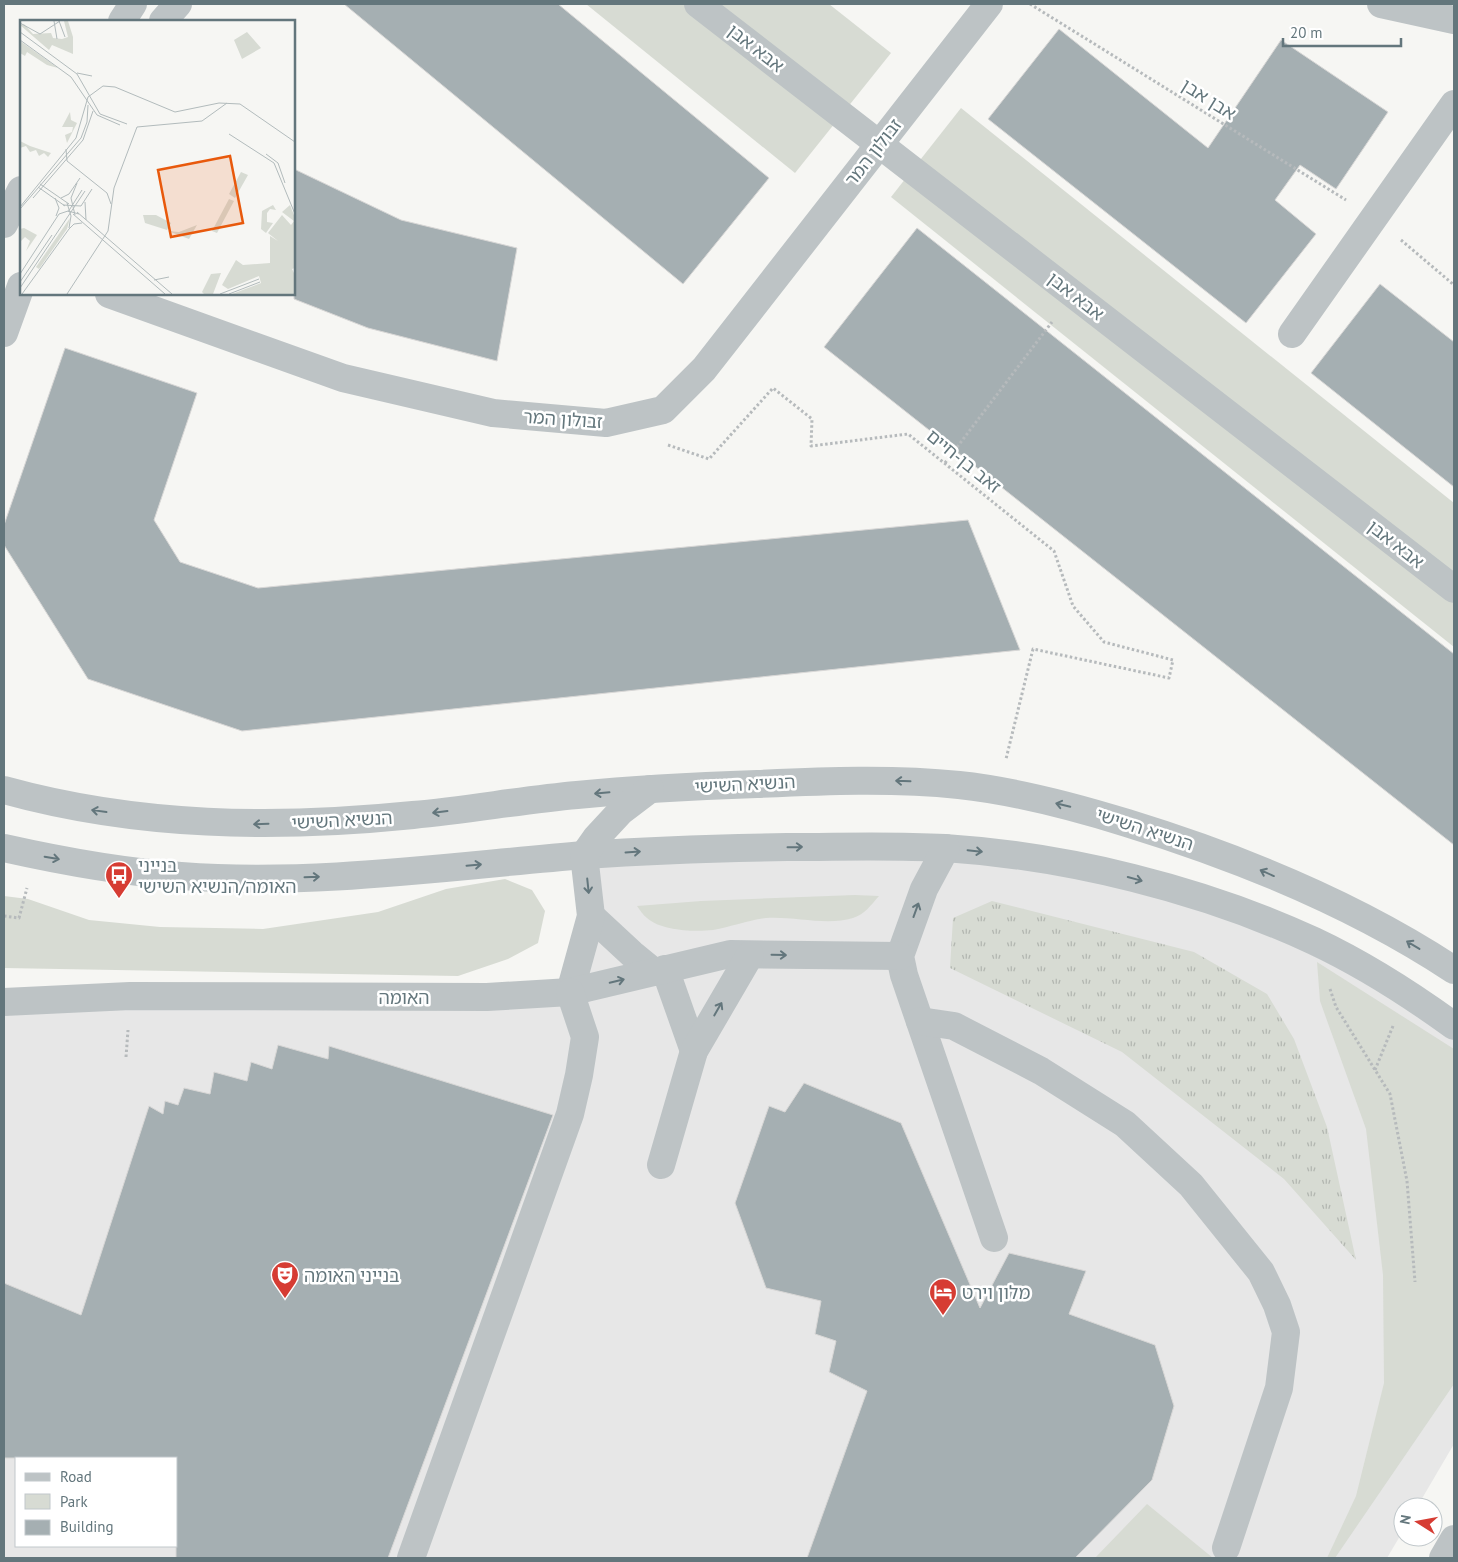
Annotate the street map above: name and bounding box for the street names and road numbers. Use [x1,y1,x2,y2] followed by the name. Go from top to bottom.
[723,19,789,77] street label: אבא אבן
[1177,73,1241,125] street label: אבן אבן
[839,114,907,190] street label: זבולון המר
[1043,267,1109,325] street label: אבא אבן
[523,405,603,433] street label: זבולון המר
[922,424,1006,498] street label: זאב בן-חיים
[1363,515,1429,573] street label: אבא אבן
[694,770,796,798] street label: הנשיא השישי
[1093,802,1197,856] street label: הנשיא השישי
[291,806,393,834] street label: הנשיא השישי
[378,986,430,1009] street label: האומה

